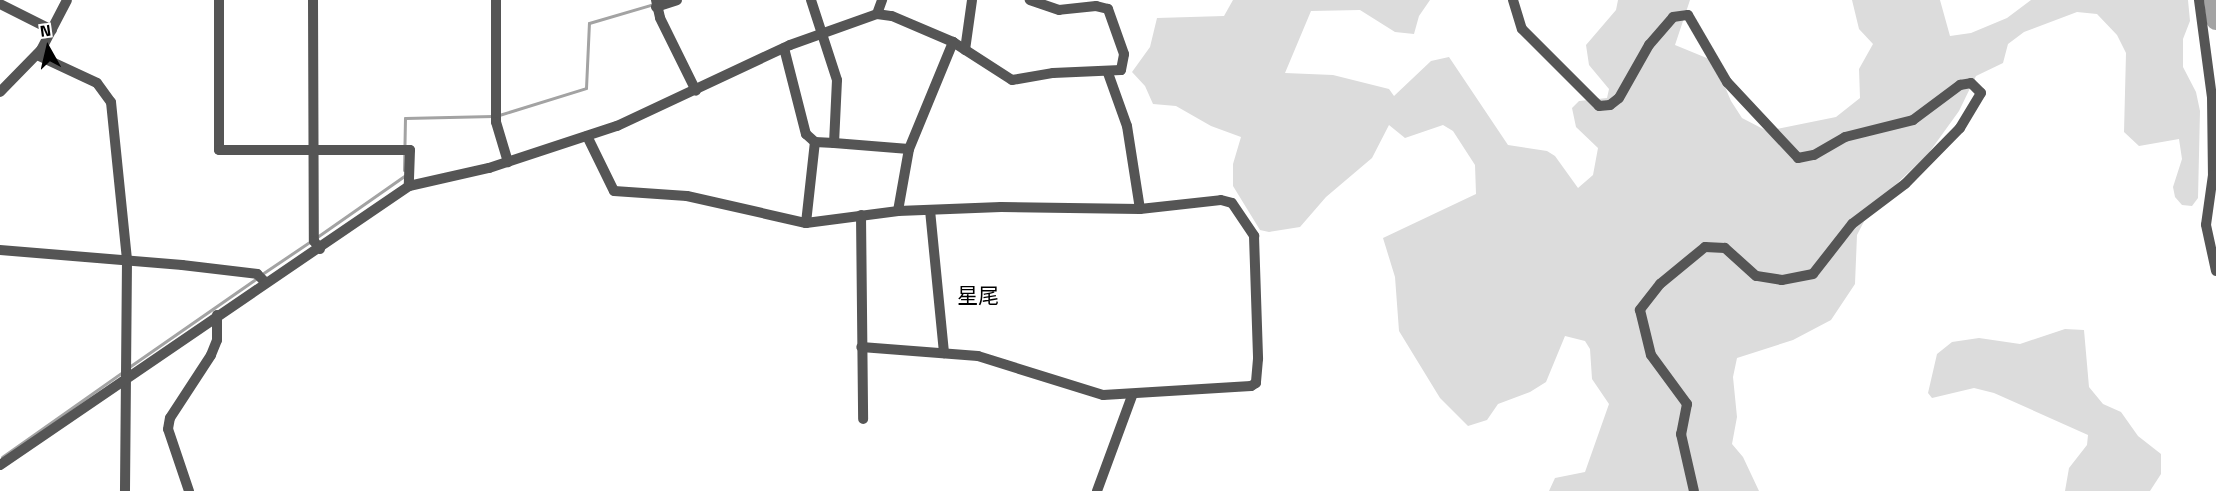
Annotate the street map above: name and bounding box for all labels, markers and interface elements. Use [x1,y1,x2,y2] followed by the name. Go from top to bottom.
[18,18,78,78] north arrow
[38,18,53,43] text: N
[957,282,999,308] district label: 星尾

